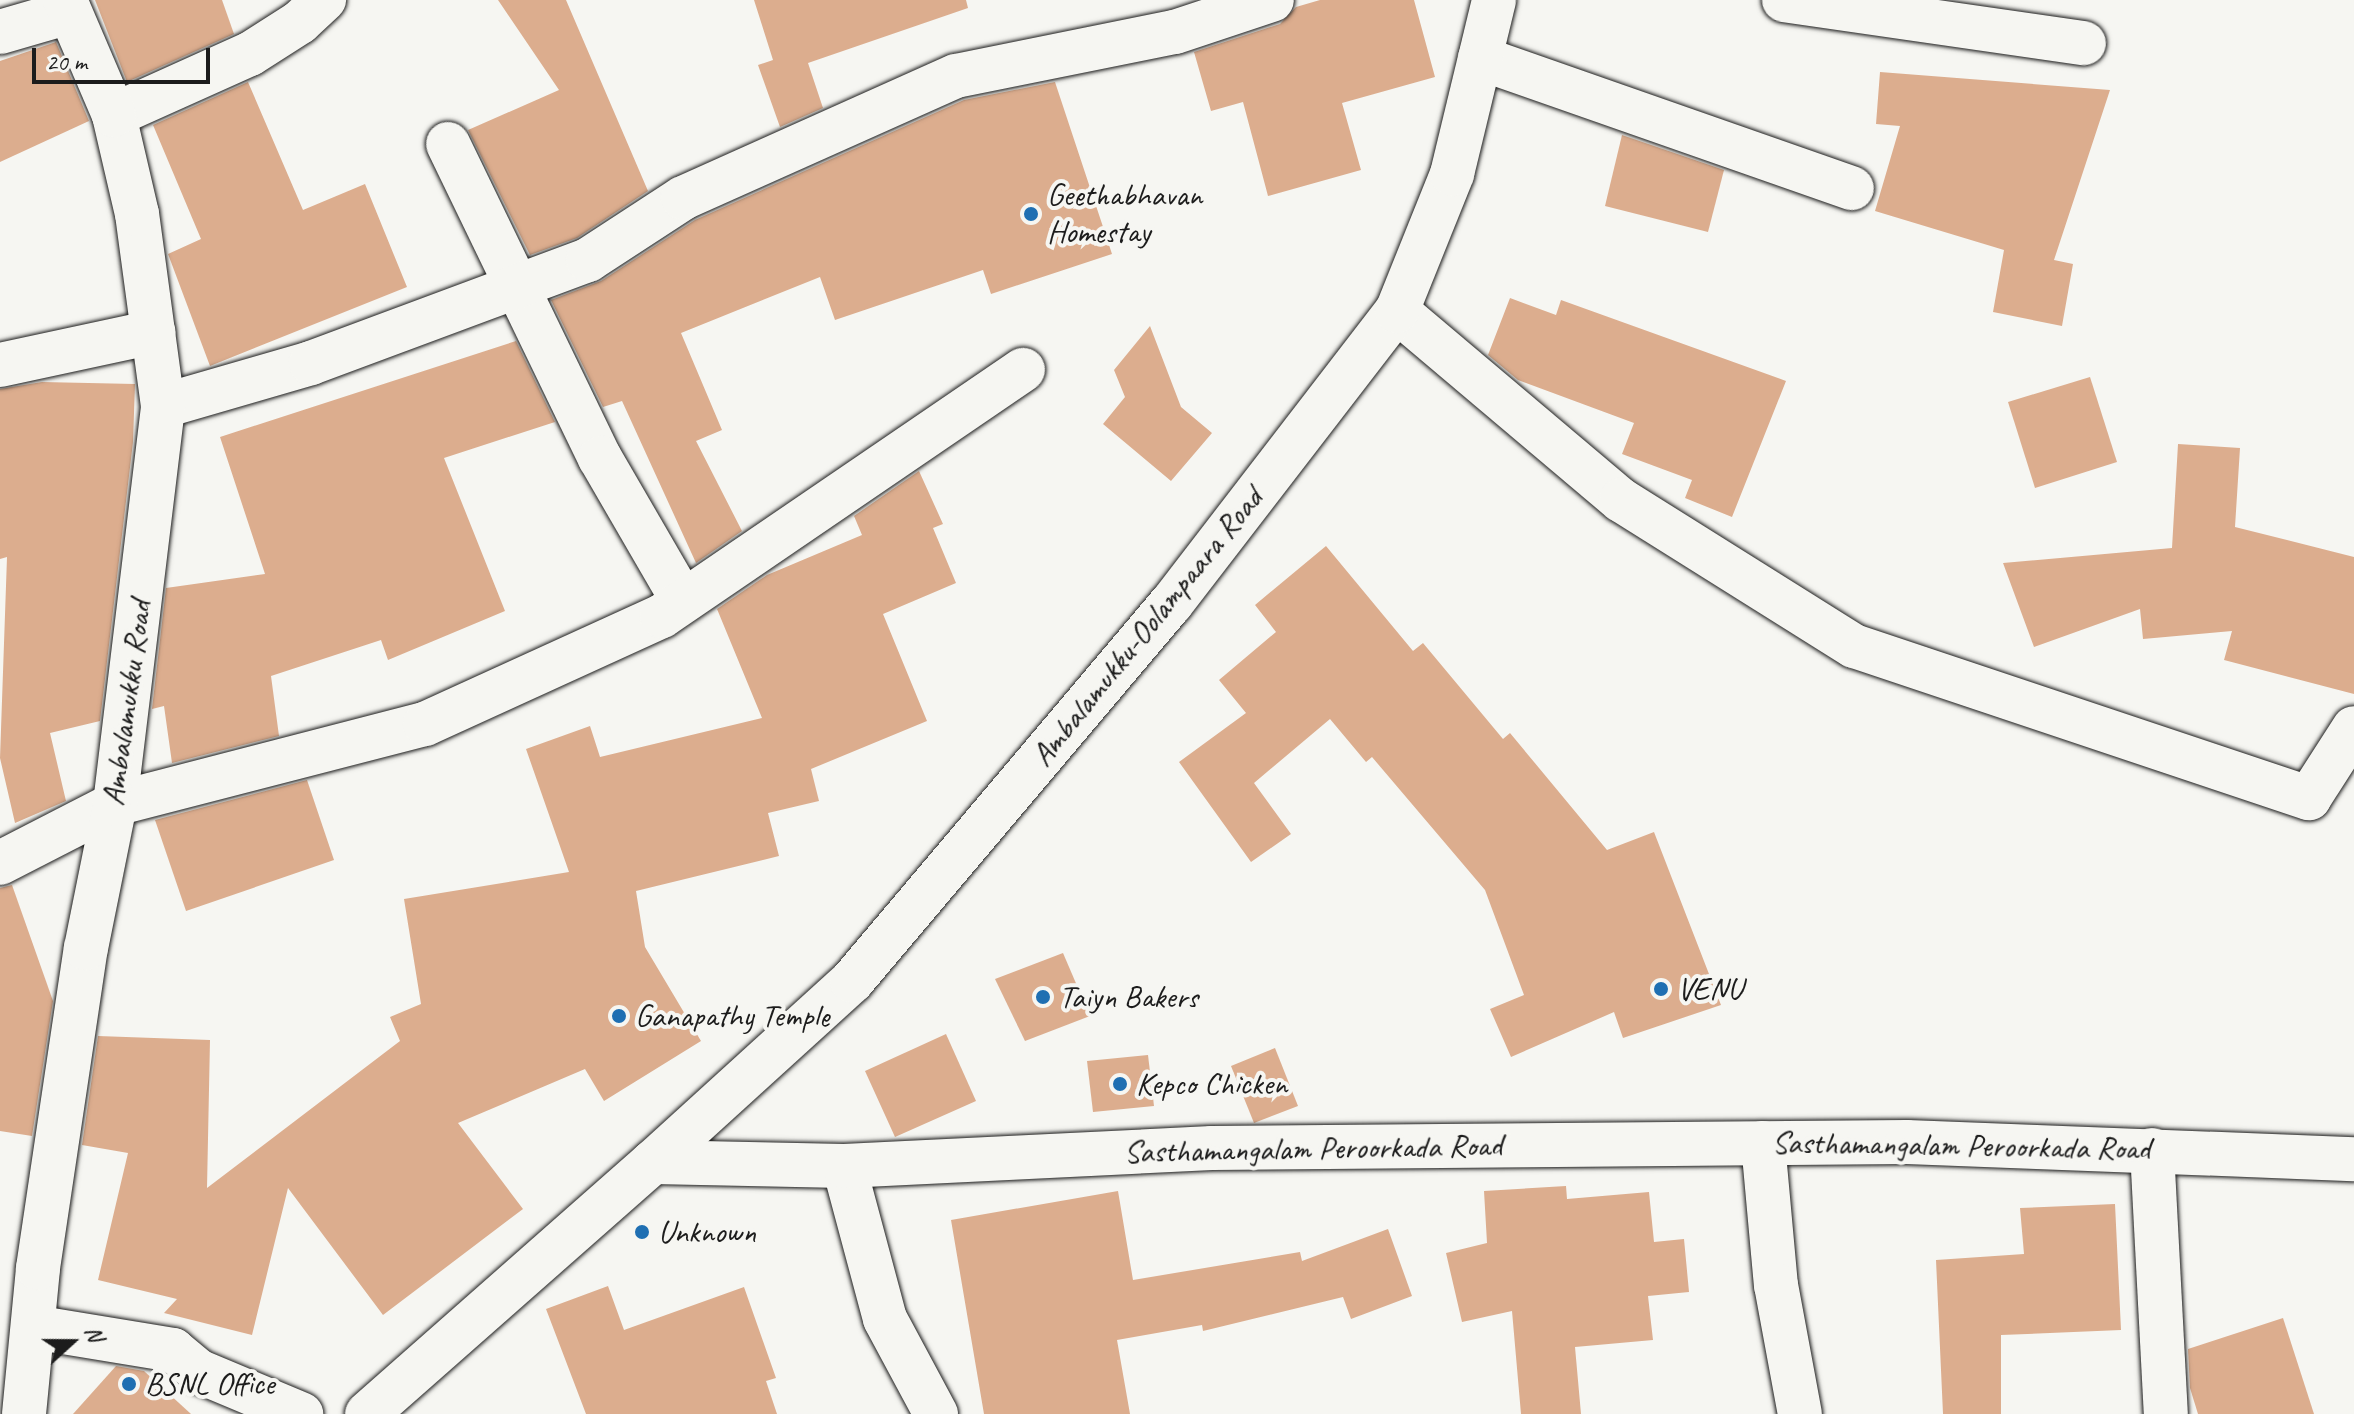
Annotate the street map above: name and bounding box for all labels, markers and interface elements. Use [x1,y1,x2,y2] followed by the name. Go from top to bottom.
[36,32,214,82] scale bar
[46,47,87,77] text: 20 m
[1047,177,1202,252] place label: Geethabhavan Homestay
[1022,205,1040,223] marker: Geethabhavan Homestay
[1023,481,1271,773] street label: Ambalamukku-Oolampaara Road
[94,598,160,808] street label: Ambalamukku Road
[1677,970,1743,1008] place label: VENU
[1059,978,1199,1016] place label: Taiyn Bakers
[1652,980,1670,998] marker: VENU
[1034,988,1052,1006] marker: Taiyn Bakers
[635,997,829,1035] place label: Ganapathy Temple
[610,1007,628,1025] marker: Ganapathy Temple
[1136,1065,1287,1103] place label: Kepco Chicken
[1111,1075,1129,1093] marker: Kepco Chicken
[1772,1124,2150,1168] street label: Sasthamangalam Peroorkada Road
[1124,1127,1502,1171] street label: Sasthamangalam Peroorkada Road
[658,1213,756,1251] place label: Unknown
[633,1223,651,1241] marker: Unknown
[32,1302,112,1382] north arrow
[79,1322,110,1345] text: N
[145,1365,274,1403] place label: BSNL Office
[120,1375,138,1393] marker: BSNL Office

